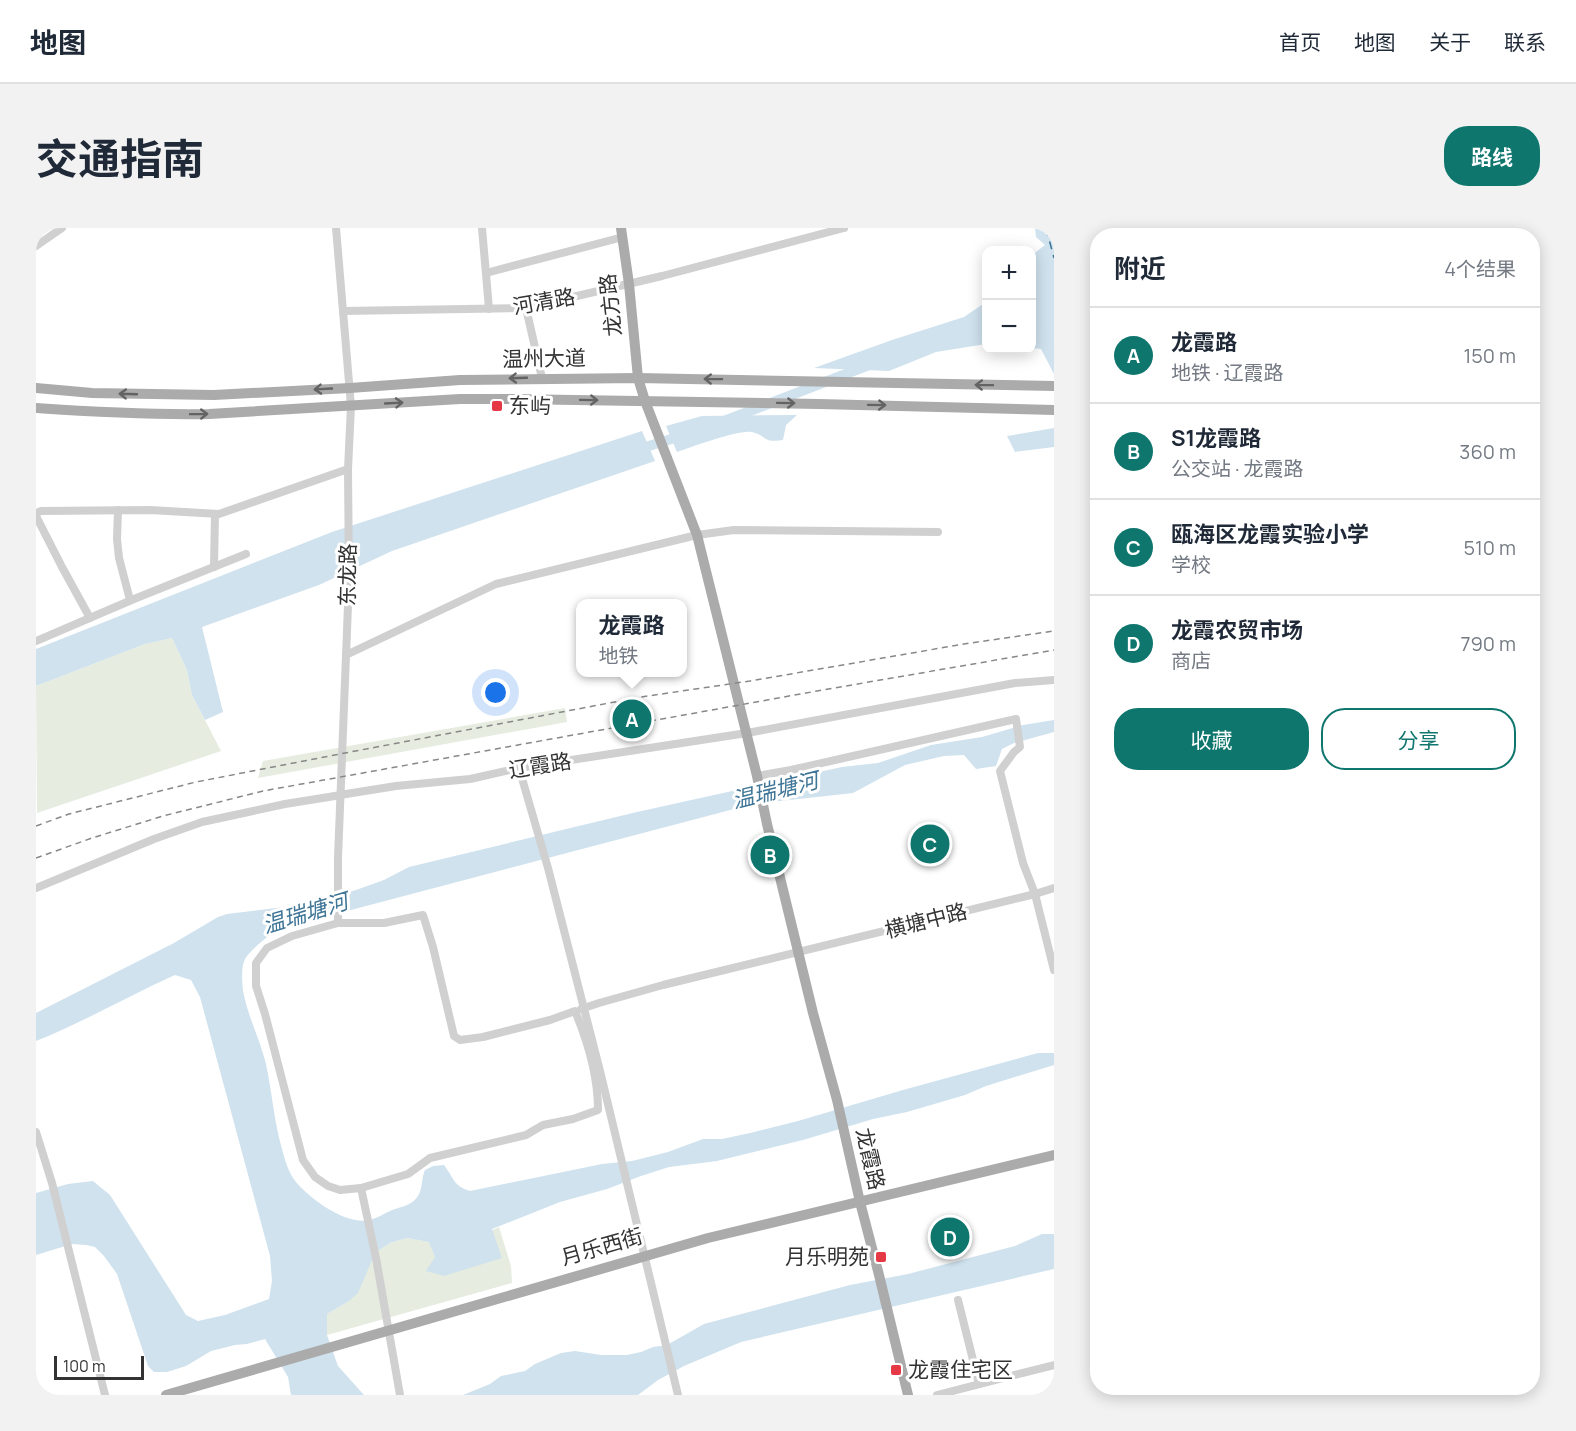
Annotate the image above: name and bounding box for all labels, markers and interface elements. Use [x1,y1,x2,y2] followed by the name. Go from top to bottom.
[30,23,86,61] text: 地图
[1279,28,1321,56] text: 首页
[1354,28,1396,56] text: 地图
[1429,28,1471,56] text: 关于
[1504,28,1546,56] text: 联系
[1444,126,1540,186] button: 路线
[36,129,204,187] text: 交通指南
[982,246,1036,354] map controls
[982,246,1036,300] button: +
[1114,250,1166,286] text: 附近
[1444,255,1516,282] text: 4个结果
[593,272,627,338] street label: 龙方路
[510,282,577,320] street label: 河清路
[982,300,1036,354] button: −
[1171,327,1237,357] text: 龙霞路
[1127,342,1140,369] text: A
[1463,342,1516,369] text: 150 m
[502,343,586,373] street label: 温州大道
[1171,359,1284,386] text: 地铁 · 辽霞路
[508,373,528,384] one-way arrow
[703,373,723,385] one-way arrow
[975,379,995,390] one-way arrow
[314,384,334,395] one-way arrow
[119,388,139,400] one-way arrow
[509,391,551,419] place label: 东屿
[578,394,598,406] one-way arrow
[384,397,403,408] one-way arrow
[776,397,796,409] one-way arrow
[490,399,504,413] marker: 东屿
[867,400,887,411] one-way arrow
[189,408,209,420] one-way arrow
[1171,423,1261,453] text: S1龙霞路
[1127,438,1140,465] text: B
[1459,438,1516,465] text: 360 m
[1171,455,1304,482] text: 公交站 · 龙霞路
[1171,519,1369,549] text: 瓯海区龙霞实验小学
[1126,534,1141,561] text: C
[1463,534,1516,561] text: 510 m
[332,543,362,607] street label: 东龙路
[1171,551,1211,578] text: 学校
[576,599,687,677] popup
[598,610,665,640] text: 龙霞路
[1171,615,1303,645] text: 龙霞农贸市场
[1126,630,1141,657] text: D
[1460,630,1516,657] text: 790 m
[598,642,638,669] text: 地铁
[1171,647,1211,674] text: 商店
[481,678,510,707] your location
[612,696,652,742] pin: A
[1114,708,1309,770] button: 收藏
[1321,708,1516,770] button: 分享
[507,746,573,784] street label: 辽霞路
[729,764,825,815] water label: 温瑞塘河
[910,822,950,866] pin: C
[750,832,790,878] pin: B
[259,885,355,940] water label: 温瑞塘河
[882,896,970,944] street label: 横塘中路
[850,1125,892,1193] street label: 龙霞路
[930,1214,970,1260] pin: D
[557,1221,646,1271] street label: 月乐西街
[785,1242,869,1270] place label: 月乐明苑
[874,1250,888,1264] marker: 月乐明苑
[54,1353,144,1380] scale bar
[63,1355,106,1377] text: 100 m
[908,1355,1013,1383] place label: 龙霞住宅区
[889,1363,903,1377] marker: 龙霞住宅区

